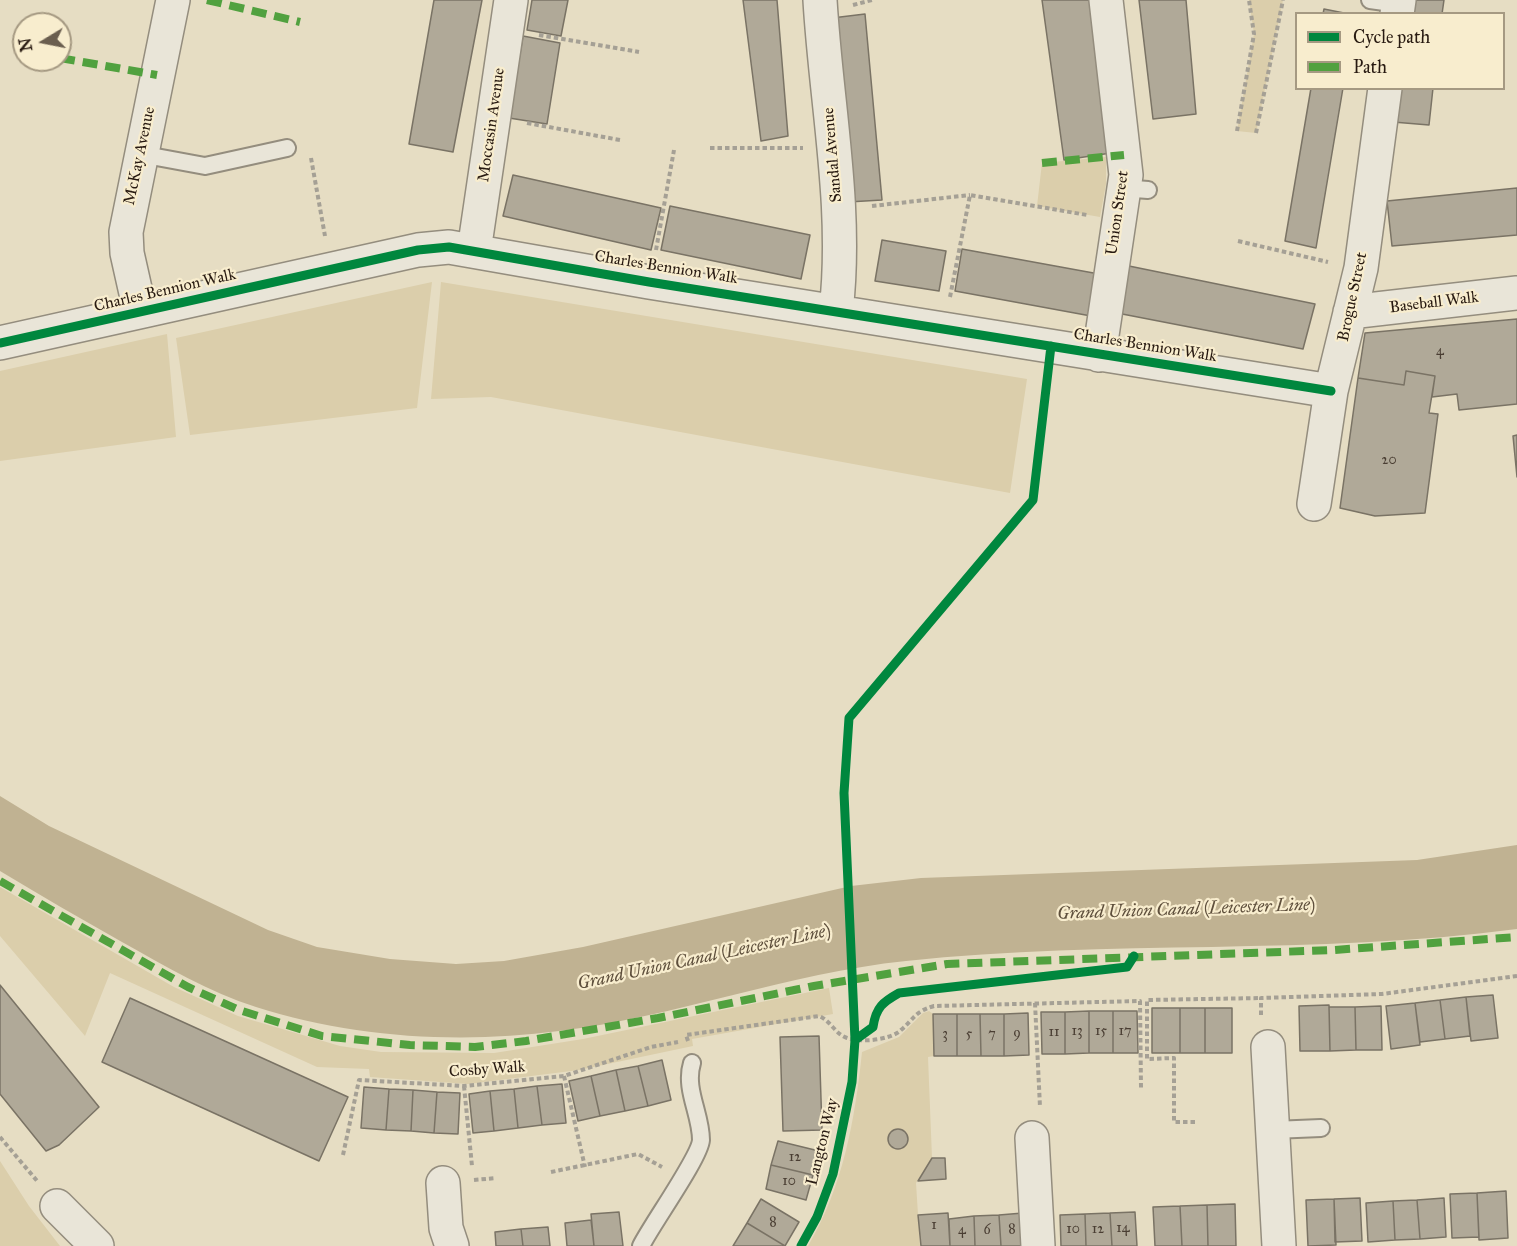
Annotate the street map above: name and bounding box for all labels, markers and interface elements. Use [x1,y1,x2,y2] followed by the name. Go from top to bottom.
[12,12,72,72] north arrow
[1295,12,1505,90] legend
[1353,26,1430,48] text: Cycle path
[15,37,36,53] text: N
[1353,56,1387,78] text: Path
[474,67,510,183] street label: Moccasin Avenue
[120,105,160,207] street label: McKay Avenue
[819,107,847,203] street label: Sandal Avenue
[1103,169,1133,257] street label: Union Street
[593,247,739,289] street label: Charles Bennion Walk
[1334,251,1372,343] street label: Brogue Street
[92,265,238,317] street label: Charles Bennion Walk
[1388,288,1480,318] street label: Baseball Walk
[1072,325,1218,367] street label: Charles Bennion Walk
[1436,344,1444,360] house number: 4
[1381,453,1397,469] house number: 20
[1057,895,1315,925] water label: Grand Union Canal (Leicester Line)
[576,921,832,995] water label: Grand Union Canal (Leicester Line)
[1071,1024,1083,1040] house number: 13
[1095,1024,1107,1040] house number: 15
[1118,1024,1132,1040] house number: 17
[1048,1025,1060,1041] house number: 11
[1013,1026,1021,1042] house number: 9
[942,1027,948,1043] house number: 3
[966,1027,972,1043] house number: 5
[988,1027,996,1043] house number: 7
[448,1058,526,1082] street label: Cosby Walk
[803,1096,843,1188] street label: Langton Way
[789,1150,801,1166] house number: 12
[782,1174,796,1190] house number: 10
[769,1215,777,1231] house number: 8
[931,1218,937,1234] house number: 1
[1116,1221,1130,1237] house number: 14
[1008,1222,1016,1238] house number: 8
[1066,1222,1080,1238] house number: 10
[1092,1222,1104,1238] house number: 12
[958,1223,966,1239] house number: 4
[983,1223,991,1239] house number: 6

